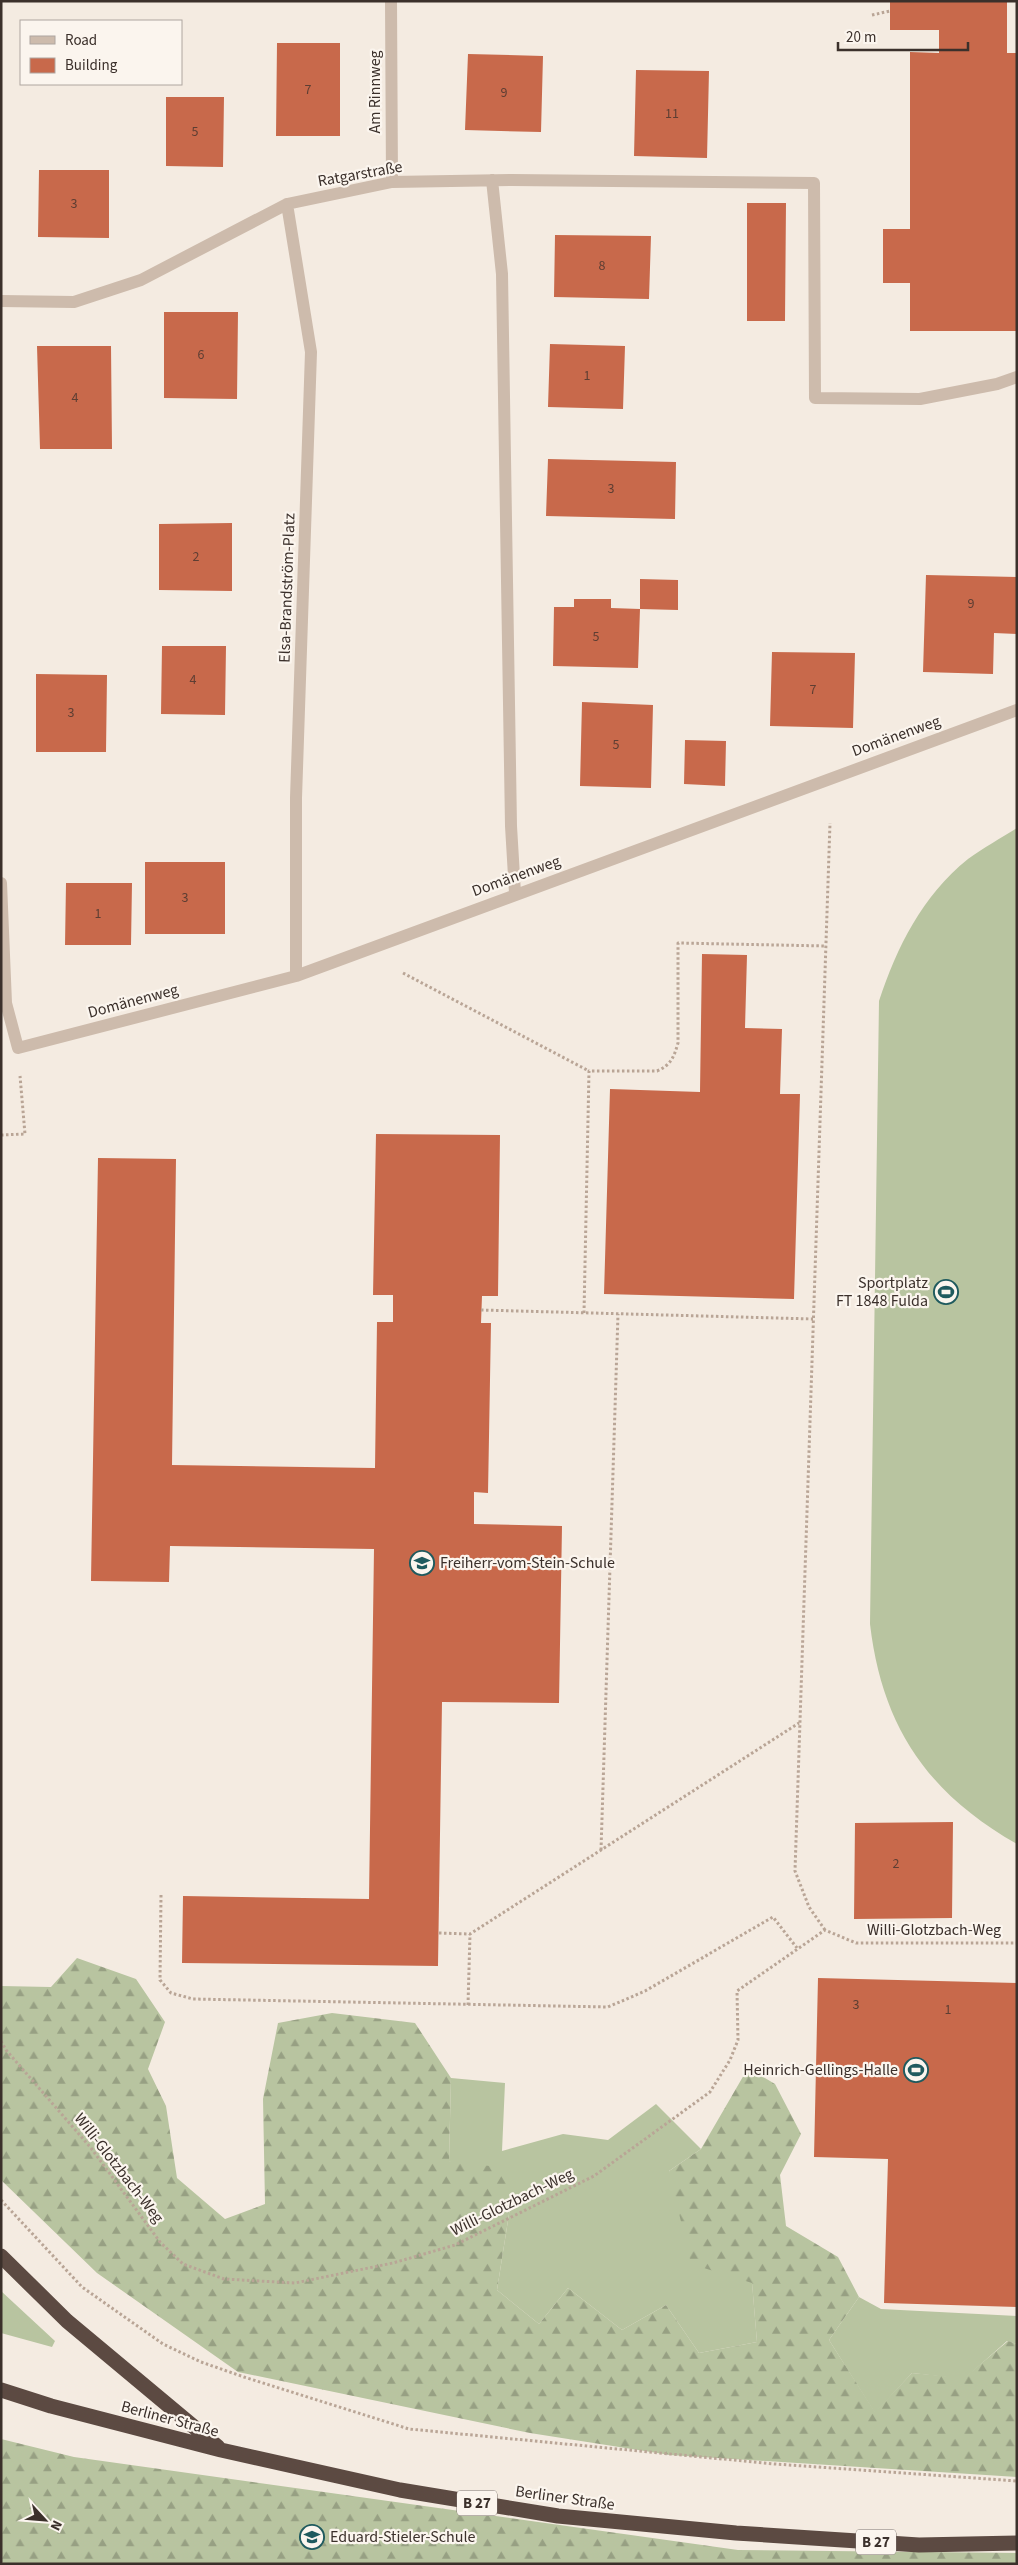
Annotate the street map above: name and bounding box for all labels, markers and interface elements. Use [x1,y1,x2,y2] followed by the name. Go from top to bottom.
[20,20,182,85] legend
[838,20,968,52] scale bar
[846,27,876,48] text: 20 m
[65,30,97,51] text: Road
[364,51,386,133] street label: Am Rinnweg
[65,55,118,76] text: Building
[305,80,312,100] house number: 7
[501,83,508,103] house number: 9
[665,104,679,124] house number: 11
[192,122,199,142] house number: 5
[316,156,404,192] street label: Ratgarstraße
[71,194,78,214] house number: 3
[599,256,606,276] house number: 8
[198,345,205,365] house number: 6
[584,366,591,386] house number: 1
[72,388,79,408] house number: 4
[608,479,615,499] house number: 3
[273,513,301,663] street label: Elsa-Brandström-Platz
[193,547,200,567] house number: 2
[968,594,975,614] house number: 9
[593,627,600,647] house number: 5
[190,670,197,690] house number: 4
[810,680,817,700] house number: 7
[68,703,75,723] house number: 3
[849,710,943,762] street label: Domänenweg
[613,735,620,755] house number: 5
[469,850,563,902] street label: Domänenweg
[182,888,189,908] house number: 3
[95,904,102,924] house number: 1
[85,978,181,1024] street label: Domänenweg
[836,1272,928,1312] place label: Sportplatz FT 1848 Fulda
[933,1279,959,1305] sports icon: Sportplatz FT 1848 Fulda
[409,1550,435,1576] school or university icon: Freiherr-vom-Stein-Schule
[440,1552,615,1574] place label: Freiherr-vom-Stein-Schule
[893,1854,900,1874] house number: 2
[867,1919,1001,1941] street label: Willi-Glotzbach-Weg
[853,1995,860,2015] house number: 3
[945,2000,952,2020] house number: 1
[903,2057,929,2083] sports icon: Heinrich-Gellings-Halle
[743,2059,898,2081] place label: Heinrich-Gellings-Halle
[69,2108,169,2228] street label: Willi-Glotzbach-Weg
[447,2163,577,2241] street label: Willi-Glotzbach-Weg
[119,2395,221,2443] street label: Berliner Straße
[514,2480,616,2516] street label: Berliner Straße
[457,2490,497,2516] road number: B 27
[20,2495,70,2545] north arrow
[45,2517,67,2534] text: N
[299,2524,325,2550] school or university icon: Eduard-Stieler-Schule
[330,2526,476,2548] place label: Eduard-Stieler-Schule
[856,2530,896,2554] road number: B 27

